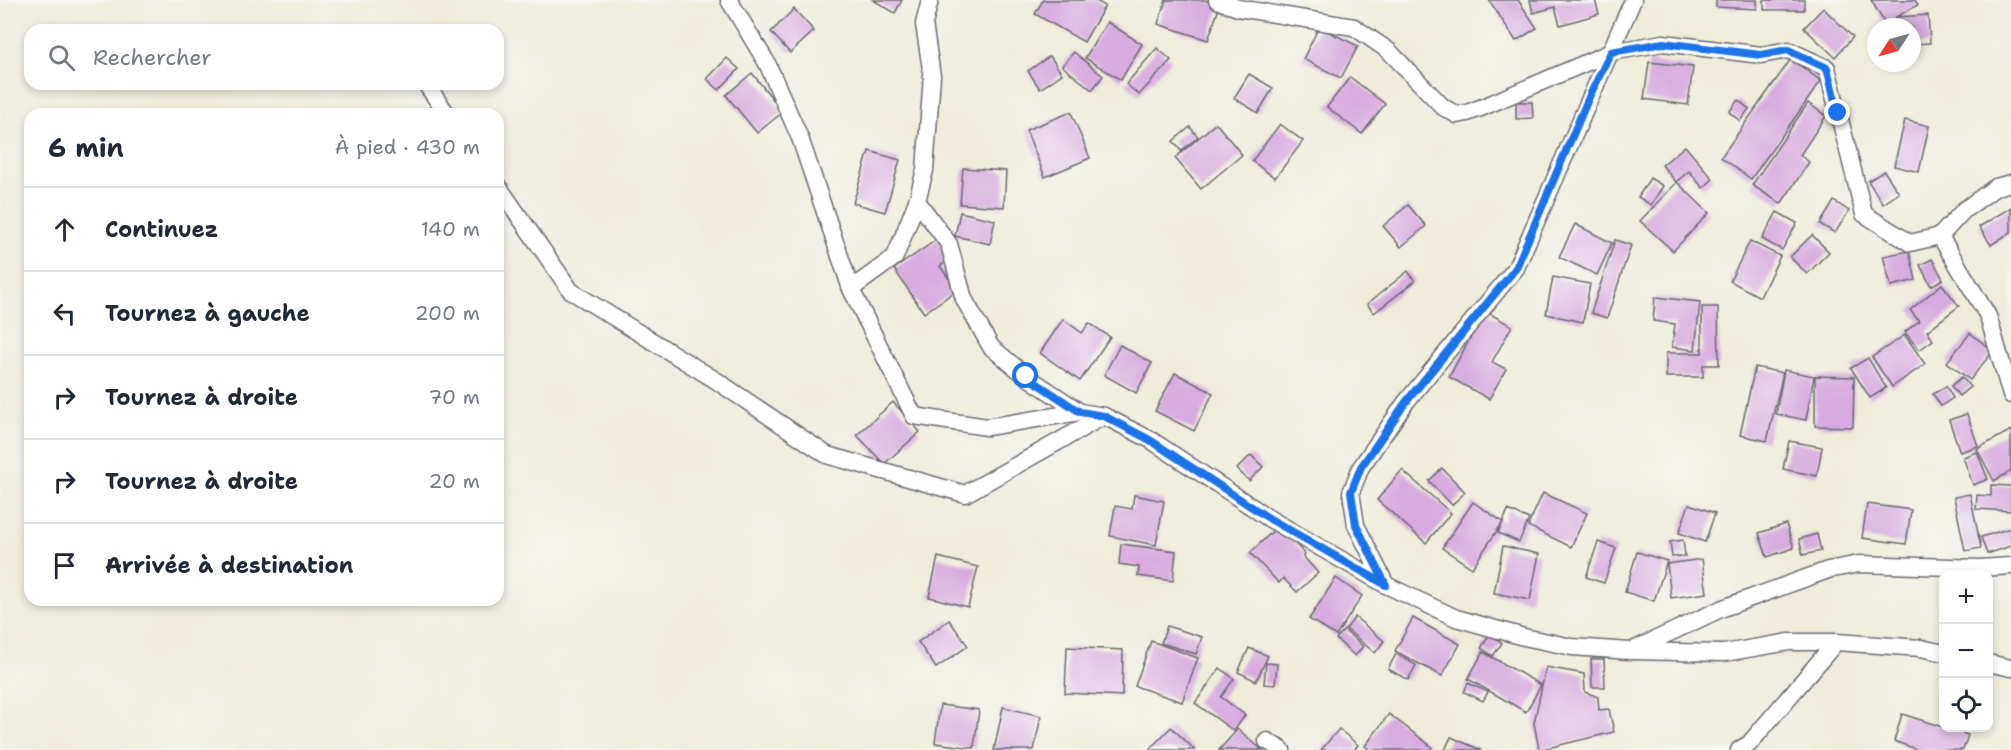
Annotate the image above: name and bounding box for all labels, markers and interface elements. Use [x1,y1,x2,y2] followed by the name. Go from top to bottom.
[1867,18,1921,72] north arrow
[24,24,504,90] search box
[45,41,78,74] icon: search
[93,43,212,72] text: Rechercher
[1824,99,1850,125] route end
[48,130,124,165] text: 6 min
[335,134,480,160] text: À pied · 430 m
[48,213,81,246] icon: ahead
[105,215,218,244] text: Continuez
[421,216,480,242] text: 140 m
[48,297,81,330] icon: left
[105,299,310,328] text: Tournez à gauche
[415,300,480,326] text: 200 m
[1012,362,1038,388] route start
[48,381,81,414] icon: right
[105,383,298,412] text: Tournez à droite
[428,384,480,410] text: 70 m
[48,465,81,498] icon: right
[105,467,298,496] text: Tournez à droite
[429,468,480,494] text: 20 m
[48,549,81,582] icon: arrive
[105,551,353,580] text: Arrivée à destination
[1939,570,1993,732] map controls
[1939,570,1993,624] button: +
[1939,624,1993,678] button: −
[1939,678,1993,732] button: locate

